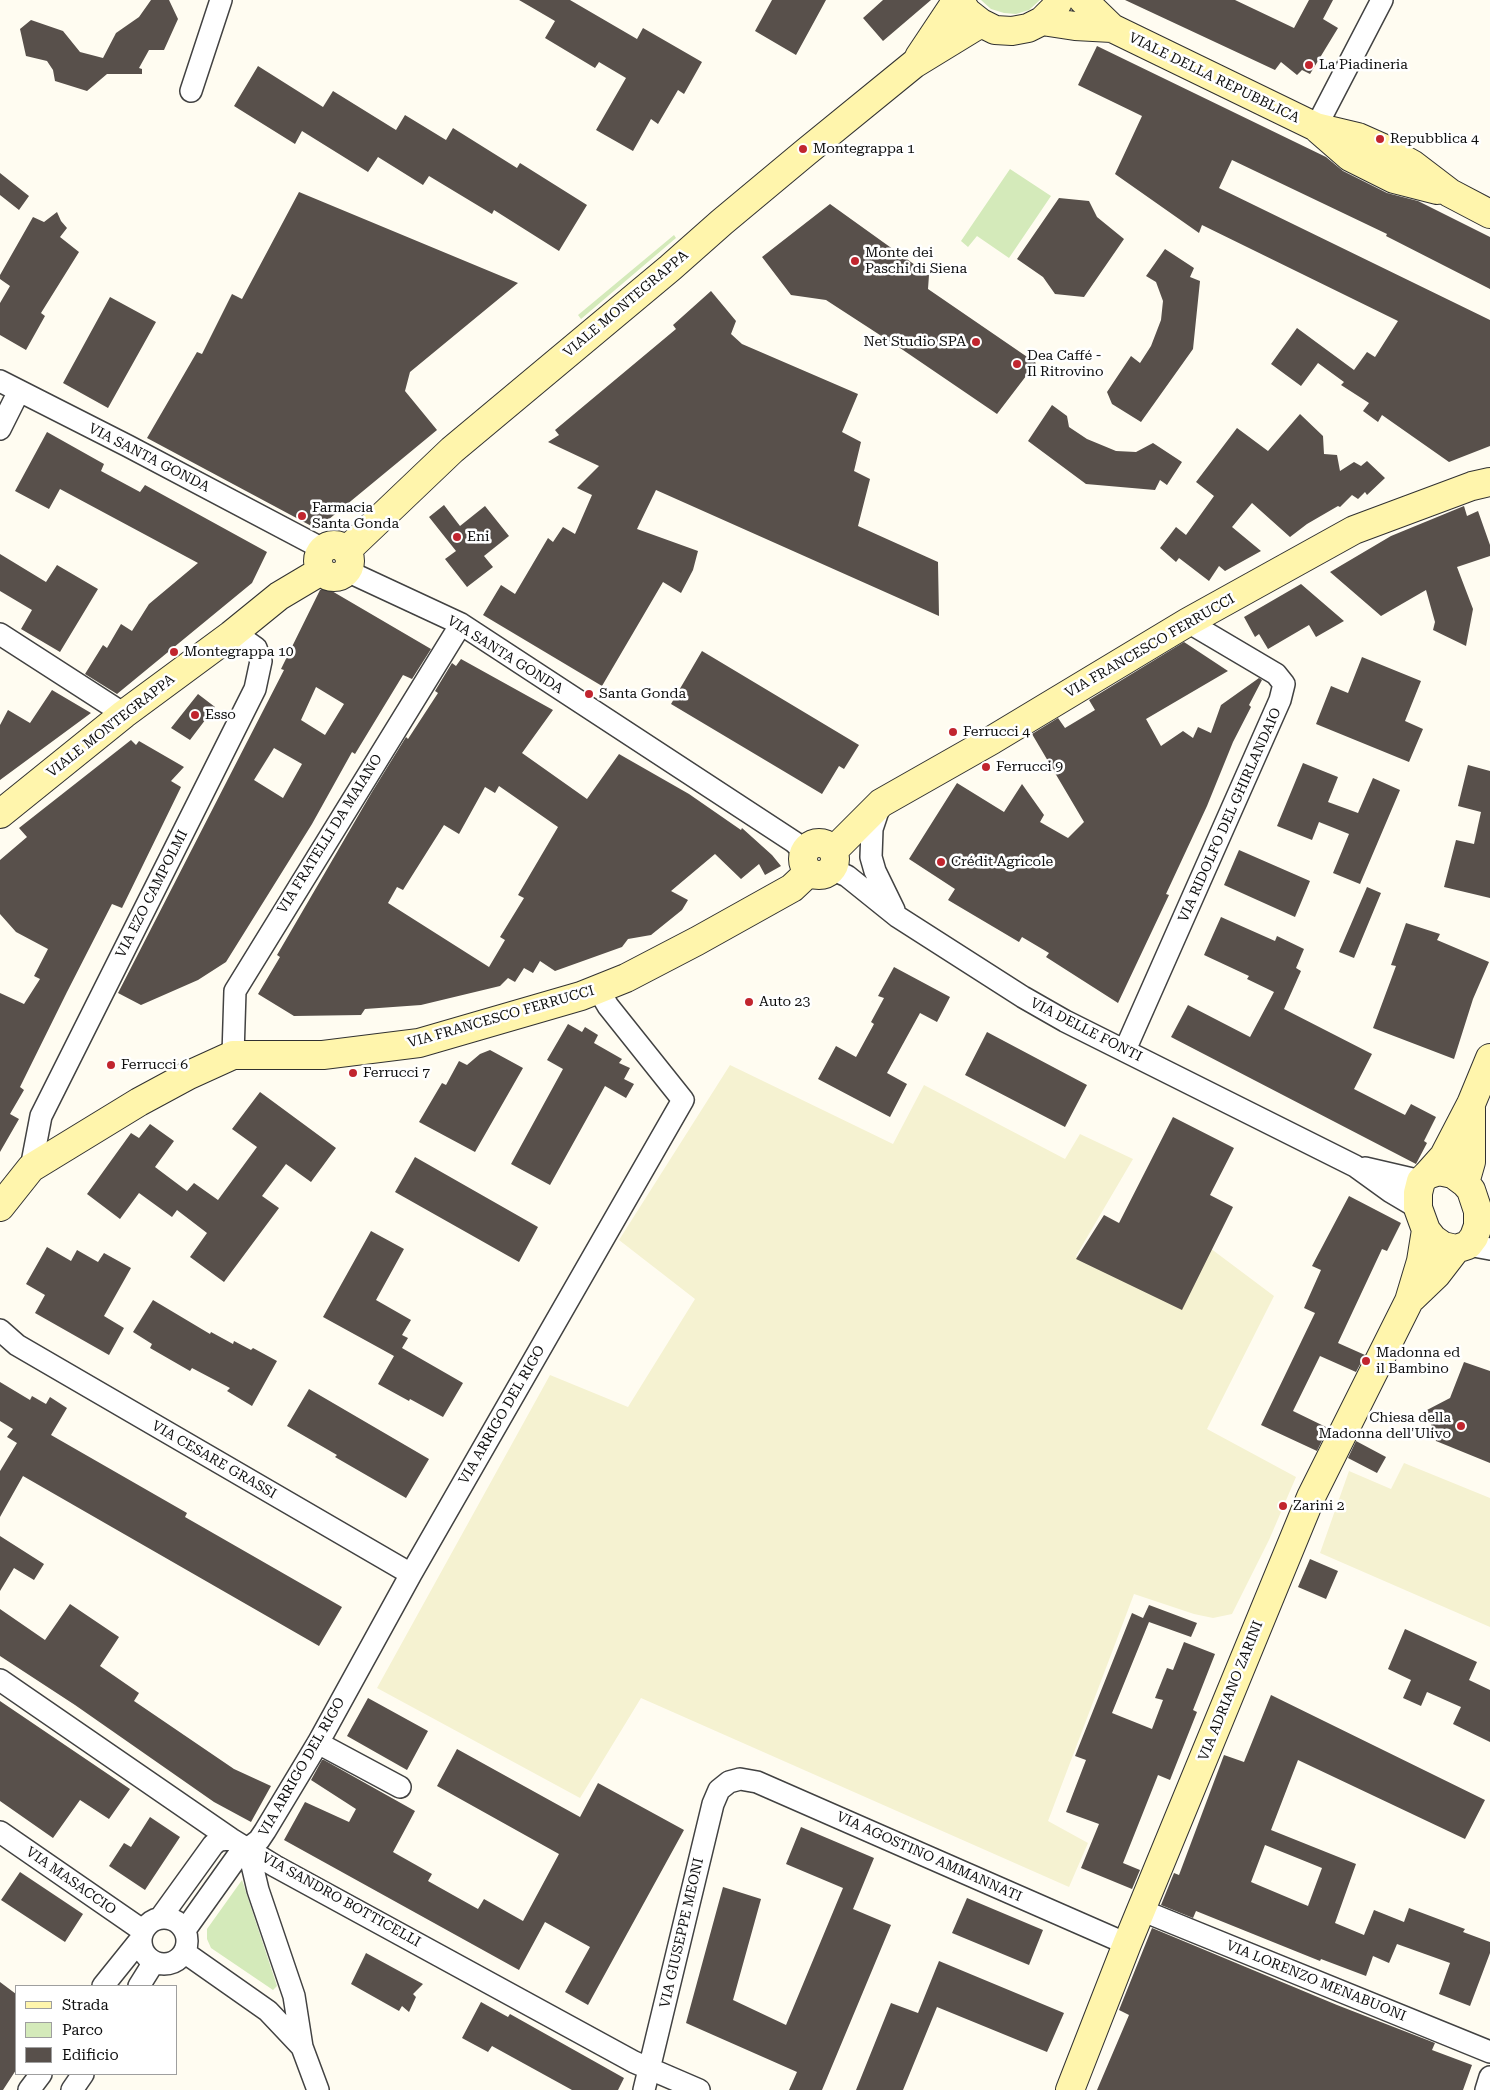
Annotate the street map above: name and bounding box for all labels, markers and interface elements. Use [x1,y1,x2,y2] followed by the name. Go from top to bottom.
[1126,29,1302,127] street label: VIALE DELLA REPUBBLICA
[1319,57,1408,73] place label: La Piadineria
[1303,59,1315,71] marker: La Piadineria
[1390,131,1479,147] place label: Repubblica 4
[1374,133,1386,145] marker: Repubblica 4
[813,141,915,157] place label: Montegrappa 1
[797,143,809,155] marker: Montegrappa 1
[865,245,967,278] place label: Monte dei Paschi di Siena
[560,247,692,361] street label: VIALE MONTEGRAPPA
[849,255,861,267] marker: Monte dei Paschi di Siena
[863,334,966,350] place label: Net Studio SPA
[970,336,982,348] marker: Net Studio SPA
[1027,348,1104,381] place label: Dea Caffé - Il Ritrovino
[1011,358,1023,370] marker: Dea Caffé - Il Ritrovino
[86,420,212,496] street label: VIA SANTA GONDA
[312,500,399,532] place label: Farmacia Santa Gonda
[296,510,308,522] marker: Farmacia Santa Gonda
[467,529,489,545] place label: Eni
[451,531,463,543] marker: Eni
[1062,590,1238,702] street label: VIA FRANCESCO FERRUCCI
[444,612,566,698] street label: VIA SANTA GONDA
[184,644,294,660] place label: Montegrappa 10
[168,646,180,658] marker: Montegrappa 10
[44,671,178,781] street label: VIALE MONTEGRAPPA
[599,686,686,702] place label: Santa Gonda
[583,688,595,700] marker: Santa Gonda
[1175,705,1285,925] street label: VIA RIDOLFO DEL GHIRLANDAIO
[205,707,236,723] place label: Esso
[189,709,201,721] marker: Esso
[963,724,1030,740] place label: Ferrucci 4
[947,726,959,738] marker: Ferrucci 4
[274,751,386,917] street label: VIA FRATELLI DA MAIANO
[996,759,1063,775] place label: Ferrucci 9
[980,761,992,773] marker: Ferrucci 9
[112,827,192,961] street label: VIA EZO CAMPOLMI
[951,854,1053,870] place label: Crédit Agricole
[935,856,947,868] marker: Crédit Agricole
[406,982,596,1052] street label: VIA FRANCESCO FERRUCCI
[759,994,810,1010] place label: Auto 23
[1027,995,1145,1065] street label: VIA DELLE FONTI
[743,996,755,1008] marker: Auto 23
[121,1057,188,1073] place label: Ferrucci 6
[105,1059,117,1071] marker: Ferrucci 6
[363,1065,430,1081] place label: Ferrucci 7
[347,1067,359,1079] marker: Ferrucci 7
[455,1343,549,1487] street label: VIA ARRIGO DEL RIGO
[1376,1345,1460,1378] place label: Madonna ed il Bambino
[1360,1355,1372,1367] marker: Madonna ed il Bambino
[1319,1410,1451,1442] place label: Chiesa della Madonna dell'Ulivo
[149,1417,279,1503] street label: VIA CESARE GRASSI
[1455,1420,1467,1432] marker: Chiesa della Madonna dell'Ulivo
[1293,1498,1345,1514] place label: Zarini 2
[1277,1500,1289,1512] marker: Zarini 2
[1195,1619,1267,1763] street label: VIA ADRIANO ZARINI
[255,1695,349,1839] street label: VIA ARRIGO DEL RIGO
[834,1808,1024,1906] street label: VIA AGOSTINO AMMANNATI
[23,1844,119,1918] street label: VIA MASACCIO
[259,1849,423,1951] street label: VIA SANDRO BOTTICELLI
[657,1856,707,2010] street label: VIA GIUSEPPE MEONI
[1224,1937,1408,2025] street label: VIA LORENZO MENABUONI
[15,1985,178,2075] legend
[62,1996,109,2014] text: Strada
[62,2021,103,2039] text: Parco
[62,2046,119,2064] text: Edificio

